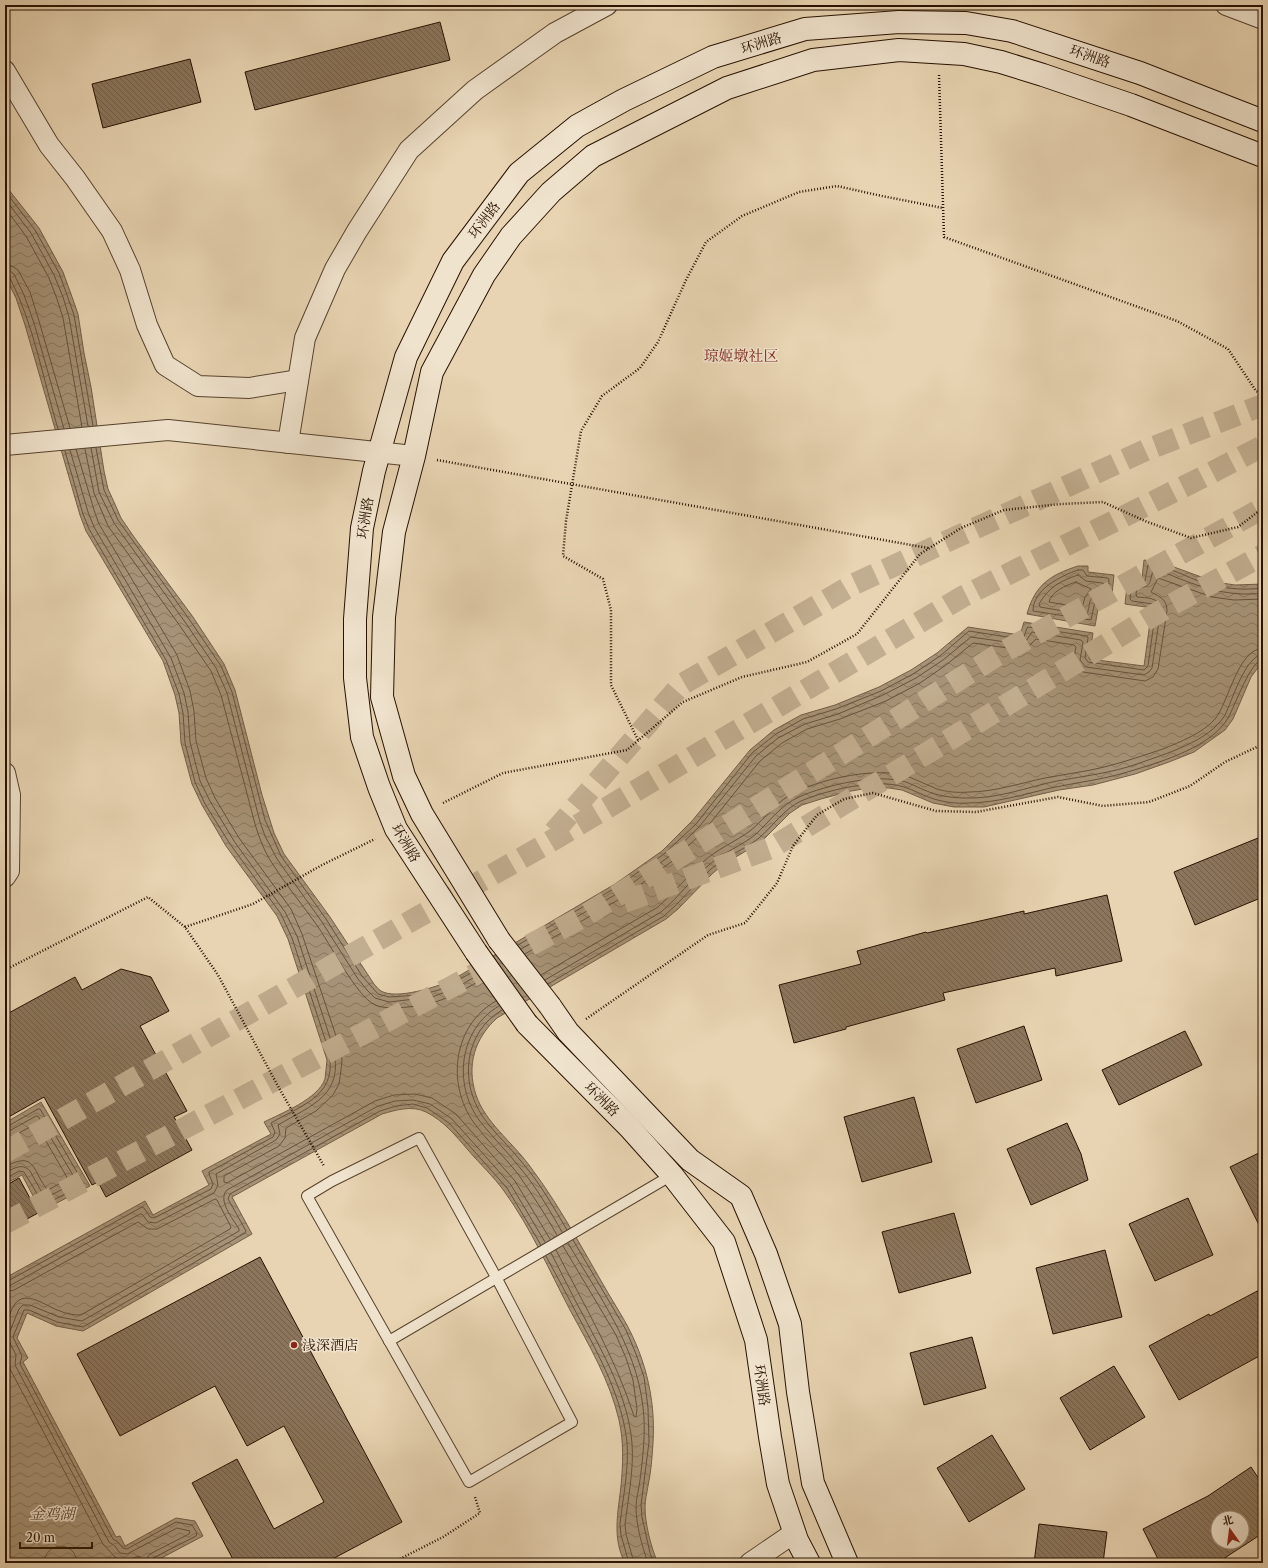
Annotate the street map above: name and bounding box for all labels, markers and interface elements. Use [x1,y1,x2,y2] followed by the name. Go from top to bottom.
[738,28,784,58] street label: 环洲路
[1067,41,1113,71] street label: 环洲路
[464,198,504,242] street label: 环洲路
[703,346,779,365] district label: 琼姬墩社区
[353,496,377,540] street label: 环洲路
[387,820,425,866] street label: 环洲路
[581,1078,623,1120] street label: 环洲路
[302,1336,358,1354] place label: 浅深酒店
[289,1340,299,1350] marker: 浅深酒店
[750,1363,774,1407] street label: 环洲路
[29,1504,77,1523] water label: 金鸡湖
[1210,1510,1250,1550] north arrow
[1221,1512,1235,1528] text: 北
[20,1524,92,1550] scale bar
[26,1530,55,1545] text: 20 m

